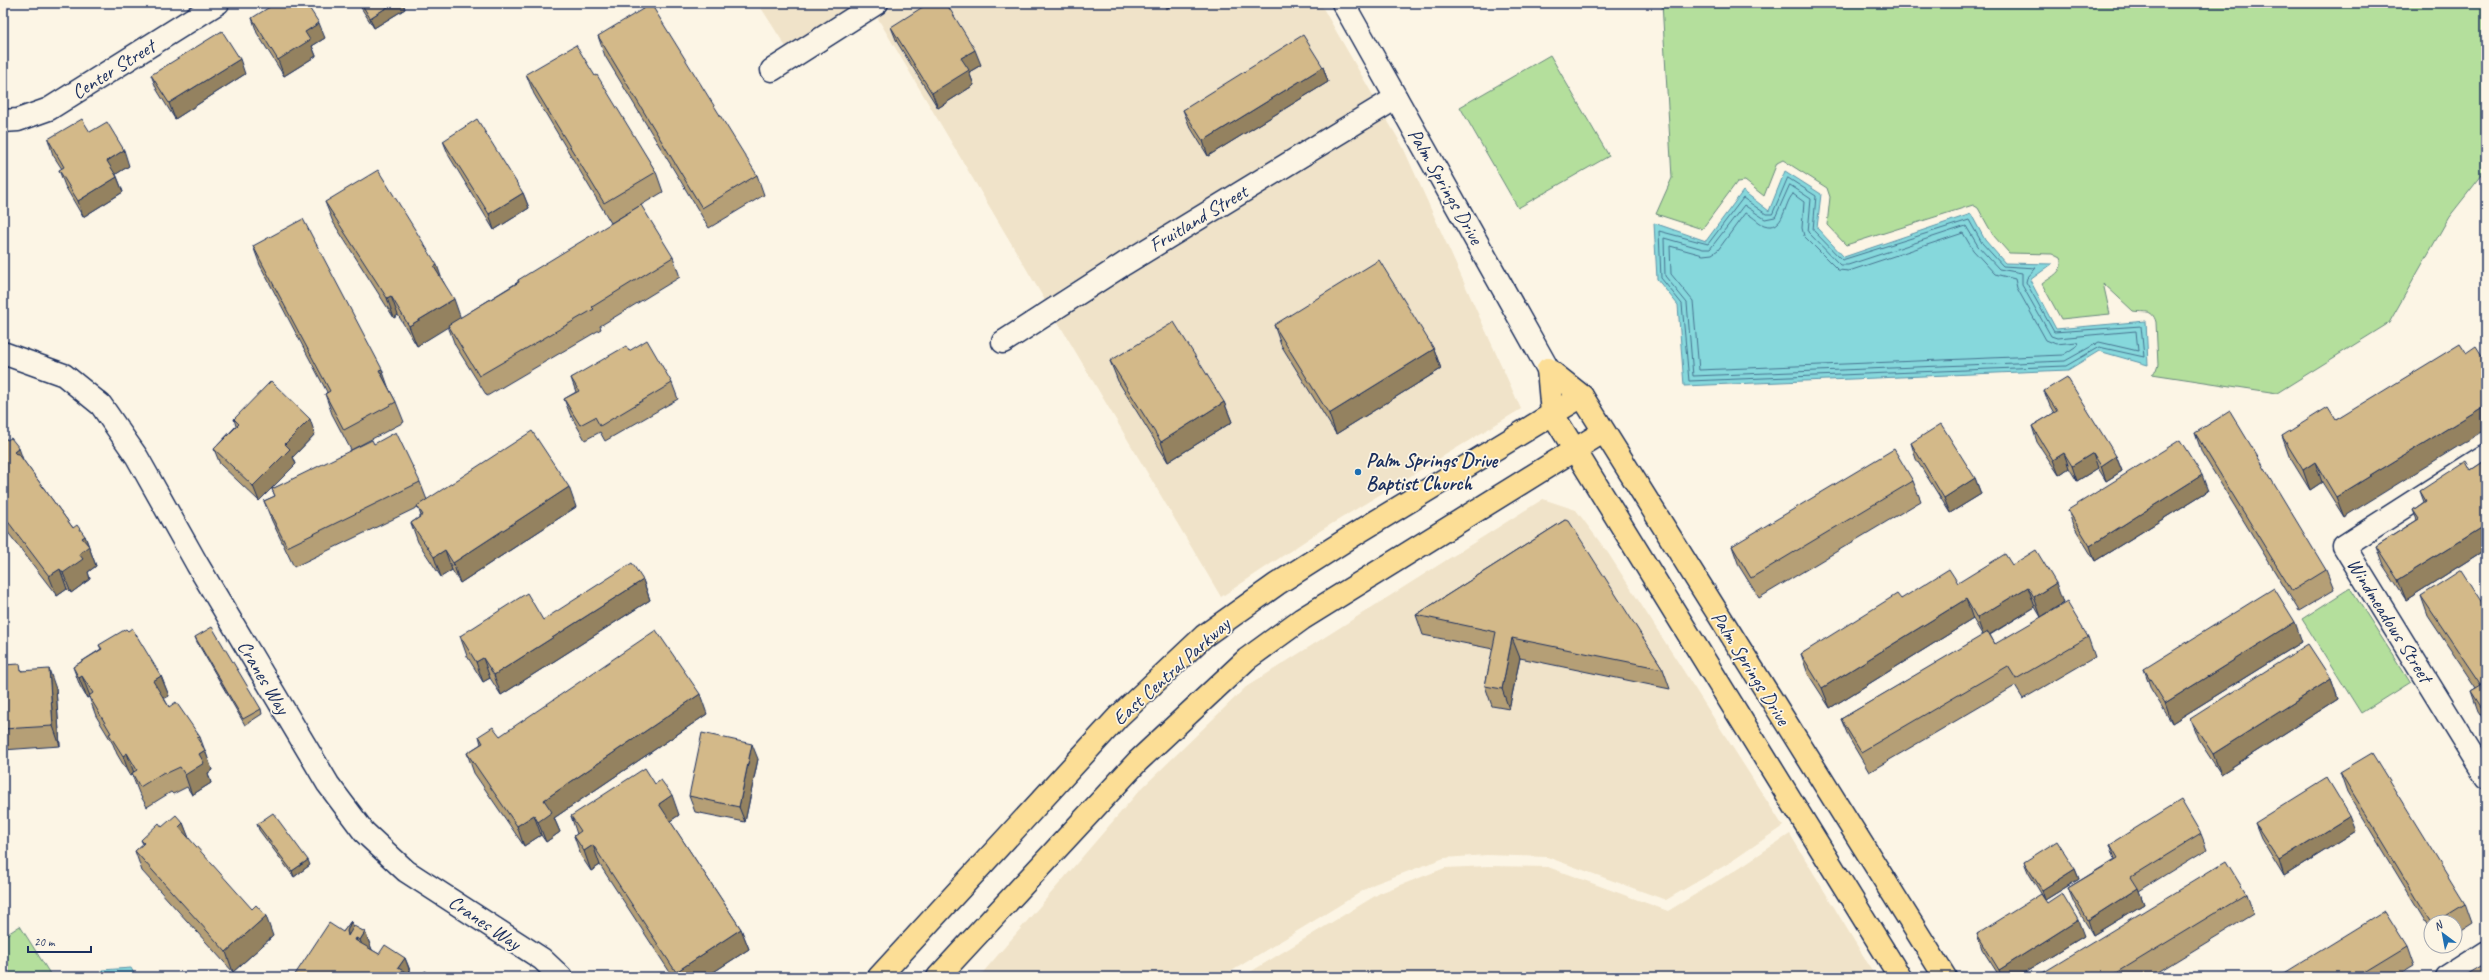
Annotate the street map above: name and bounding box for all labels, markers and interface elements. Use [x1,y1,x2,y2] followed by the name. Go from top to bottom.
[67,32,162,105] street label: Center Street
[1402,124,1489,250] street label: Palm Springs Drive
[1145,178,1254,258] street label: Fruitland Street
[1366,448,1499,496] place label: Palm Springs Drive Baptist Church
[1353,467,1363,477] marker: Palm Springs Drive Baptist Church
[2341,553,2440,690] street label: Windmeadows Street
[1706,607,1796,731] street label: Palm Springs Drive
[1107,611,1237,731] street label: East Central Parkway
[232,636,296,721] street label: Cranes Way
[444,889,527,957] street label: Cranes Way
[2423,914,2463,954] north arrow
[2431,917,2446,933] text: N
[28,928,91,954] scale bar
[34,934,56,950] text: 20 m

